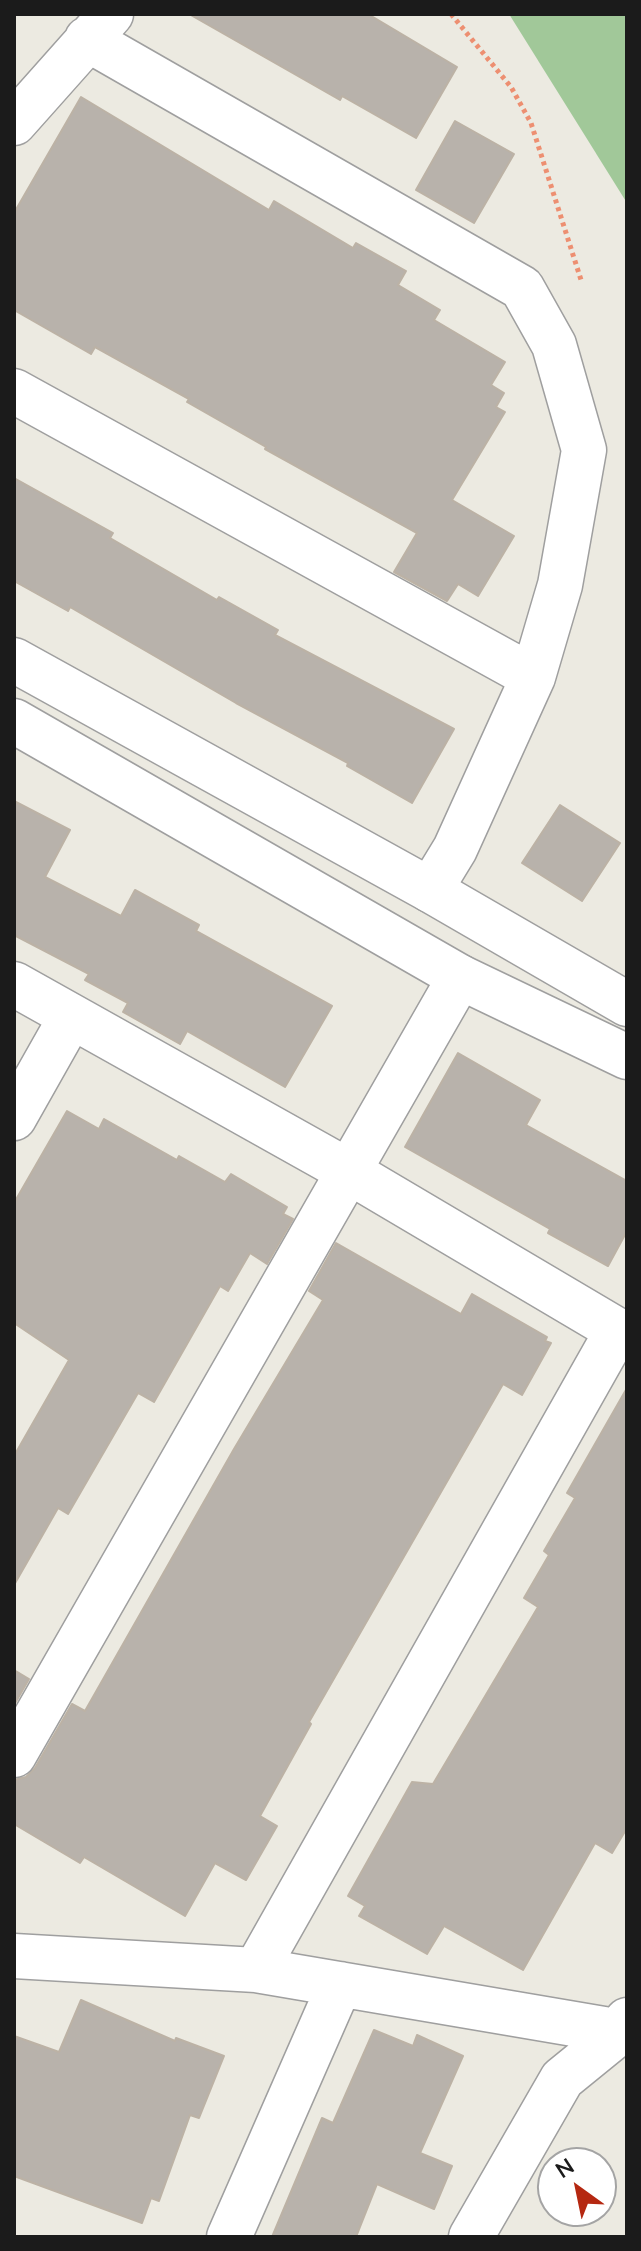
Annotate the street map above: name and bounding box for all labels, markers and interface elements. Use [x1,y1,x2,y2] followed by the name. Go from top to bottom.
[537,2147,617,2227] north arrow
[550,2151,580,2186] text: N

